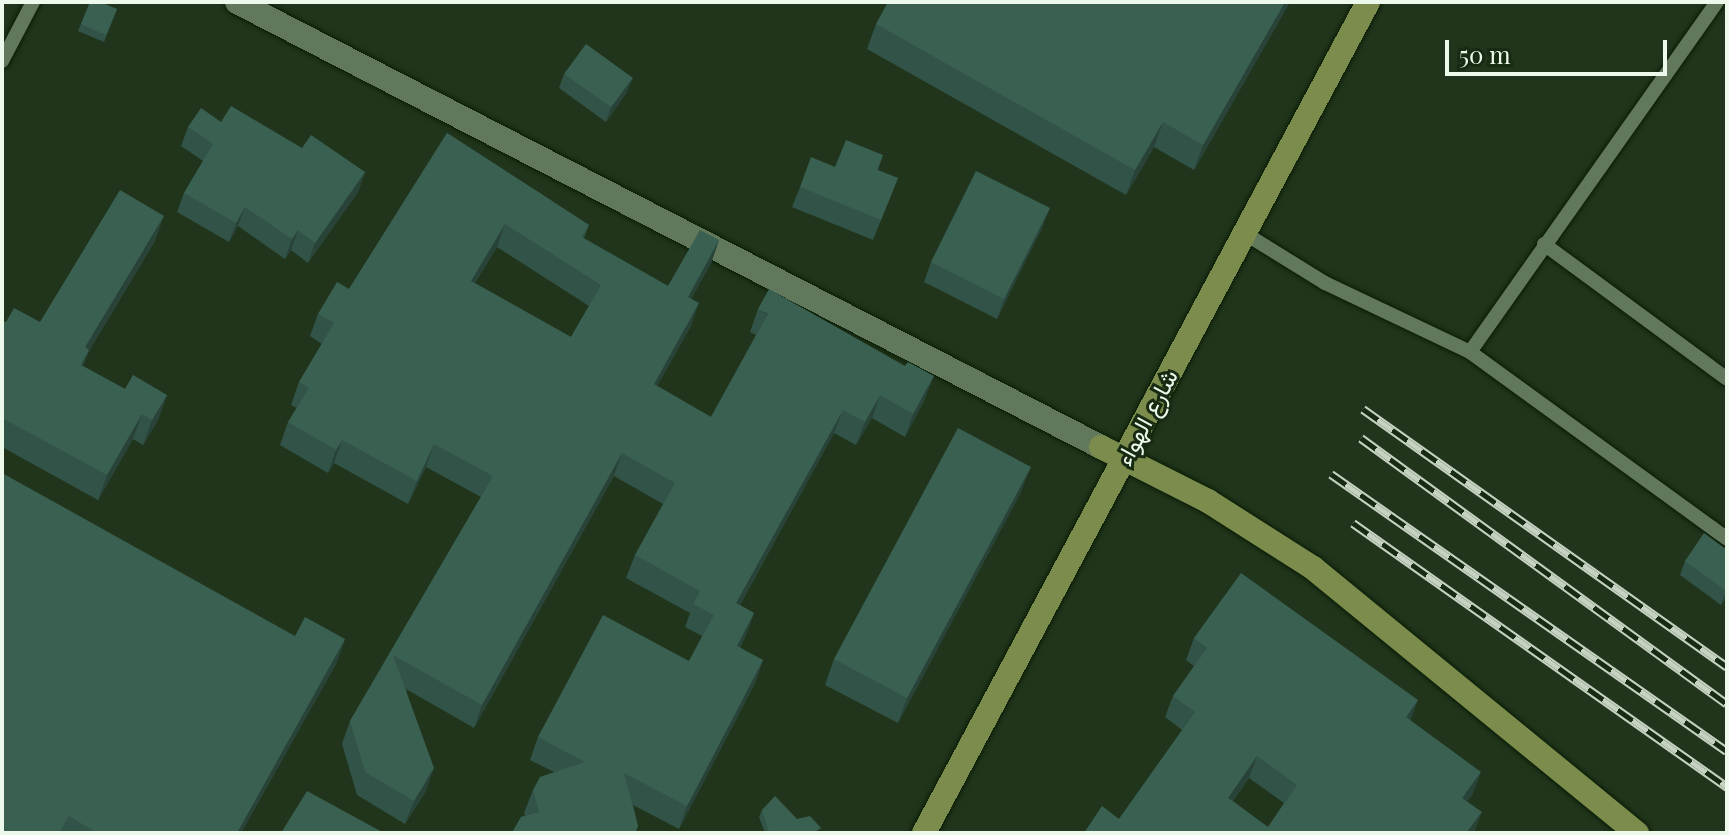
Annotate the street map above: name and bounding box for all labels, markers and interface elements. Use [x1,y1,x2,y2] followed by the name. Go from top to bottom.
[1449,24,1671,74] scale bar
[1459,38,1511,70] text: 50 m
[1109,364,1183,470] street label: شارع الهواء

